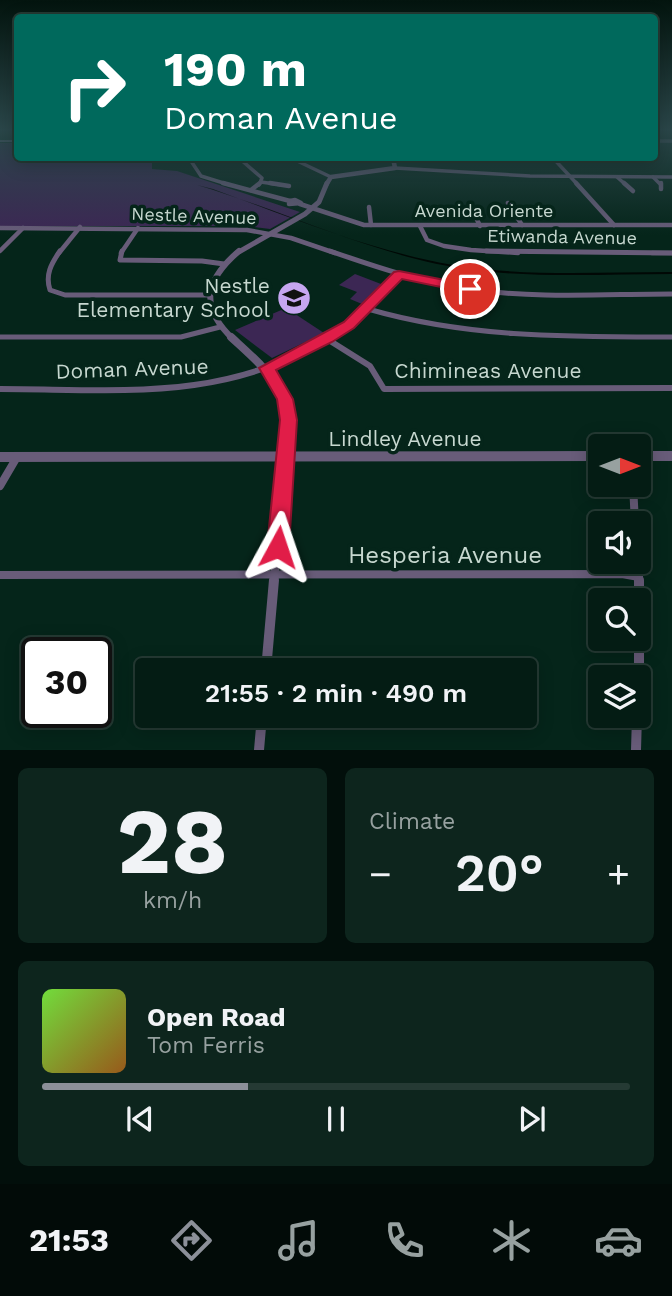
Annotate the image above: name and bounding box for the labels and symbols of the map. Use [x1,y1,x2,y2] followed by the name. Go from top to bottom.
[415,200,554,221] street label: Avenida Oriente
[131,203,257,228] street label: Nestle Avenue
[487,225,637,248] street label: Etiwanda Avenue
[440,259,500,319] pin
[77,273,271,322] place label: Nestle Elementary School
[275,279,313,317] school or university icon: Nestle Elementary School
[55,353,209,384] street label: Doman Avenue
[394,358,582,383] street label: Chimineas Avenue
[328,426,482,451] street label: Lindley Avenue
[588,434,651,497] north arrow
[241,510,315,584] position arrow
[348,541,542,569] street label: Hesperia Avenue
[21,637,112,728] speed limit sign: 30

